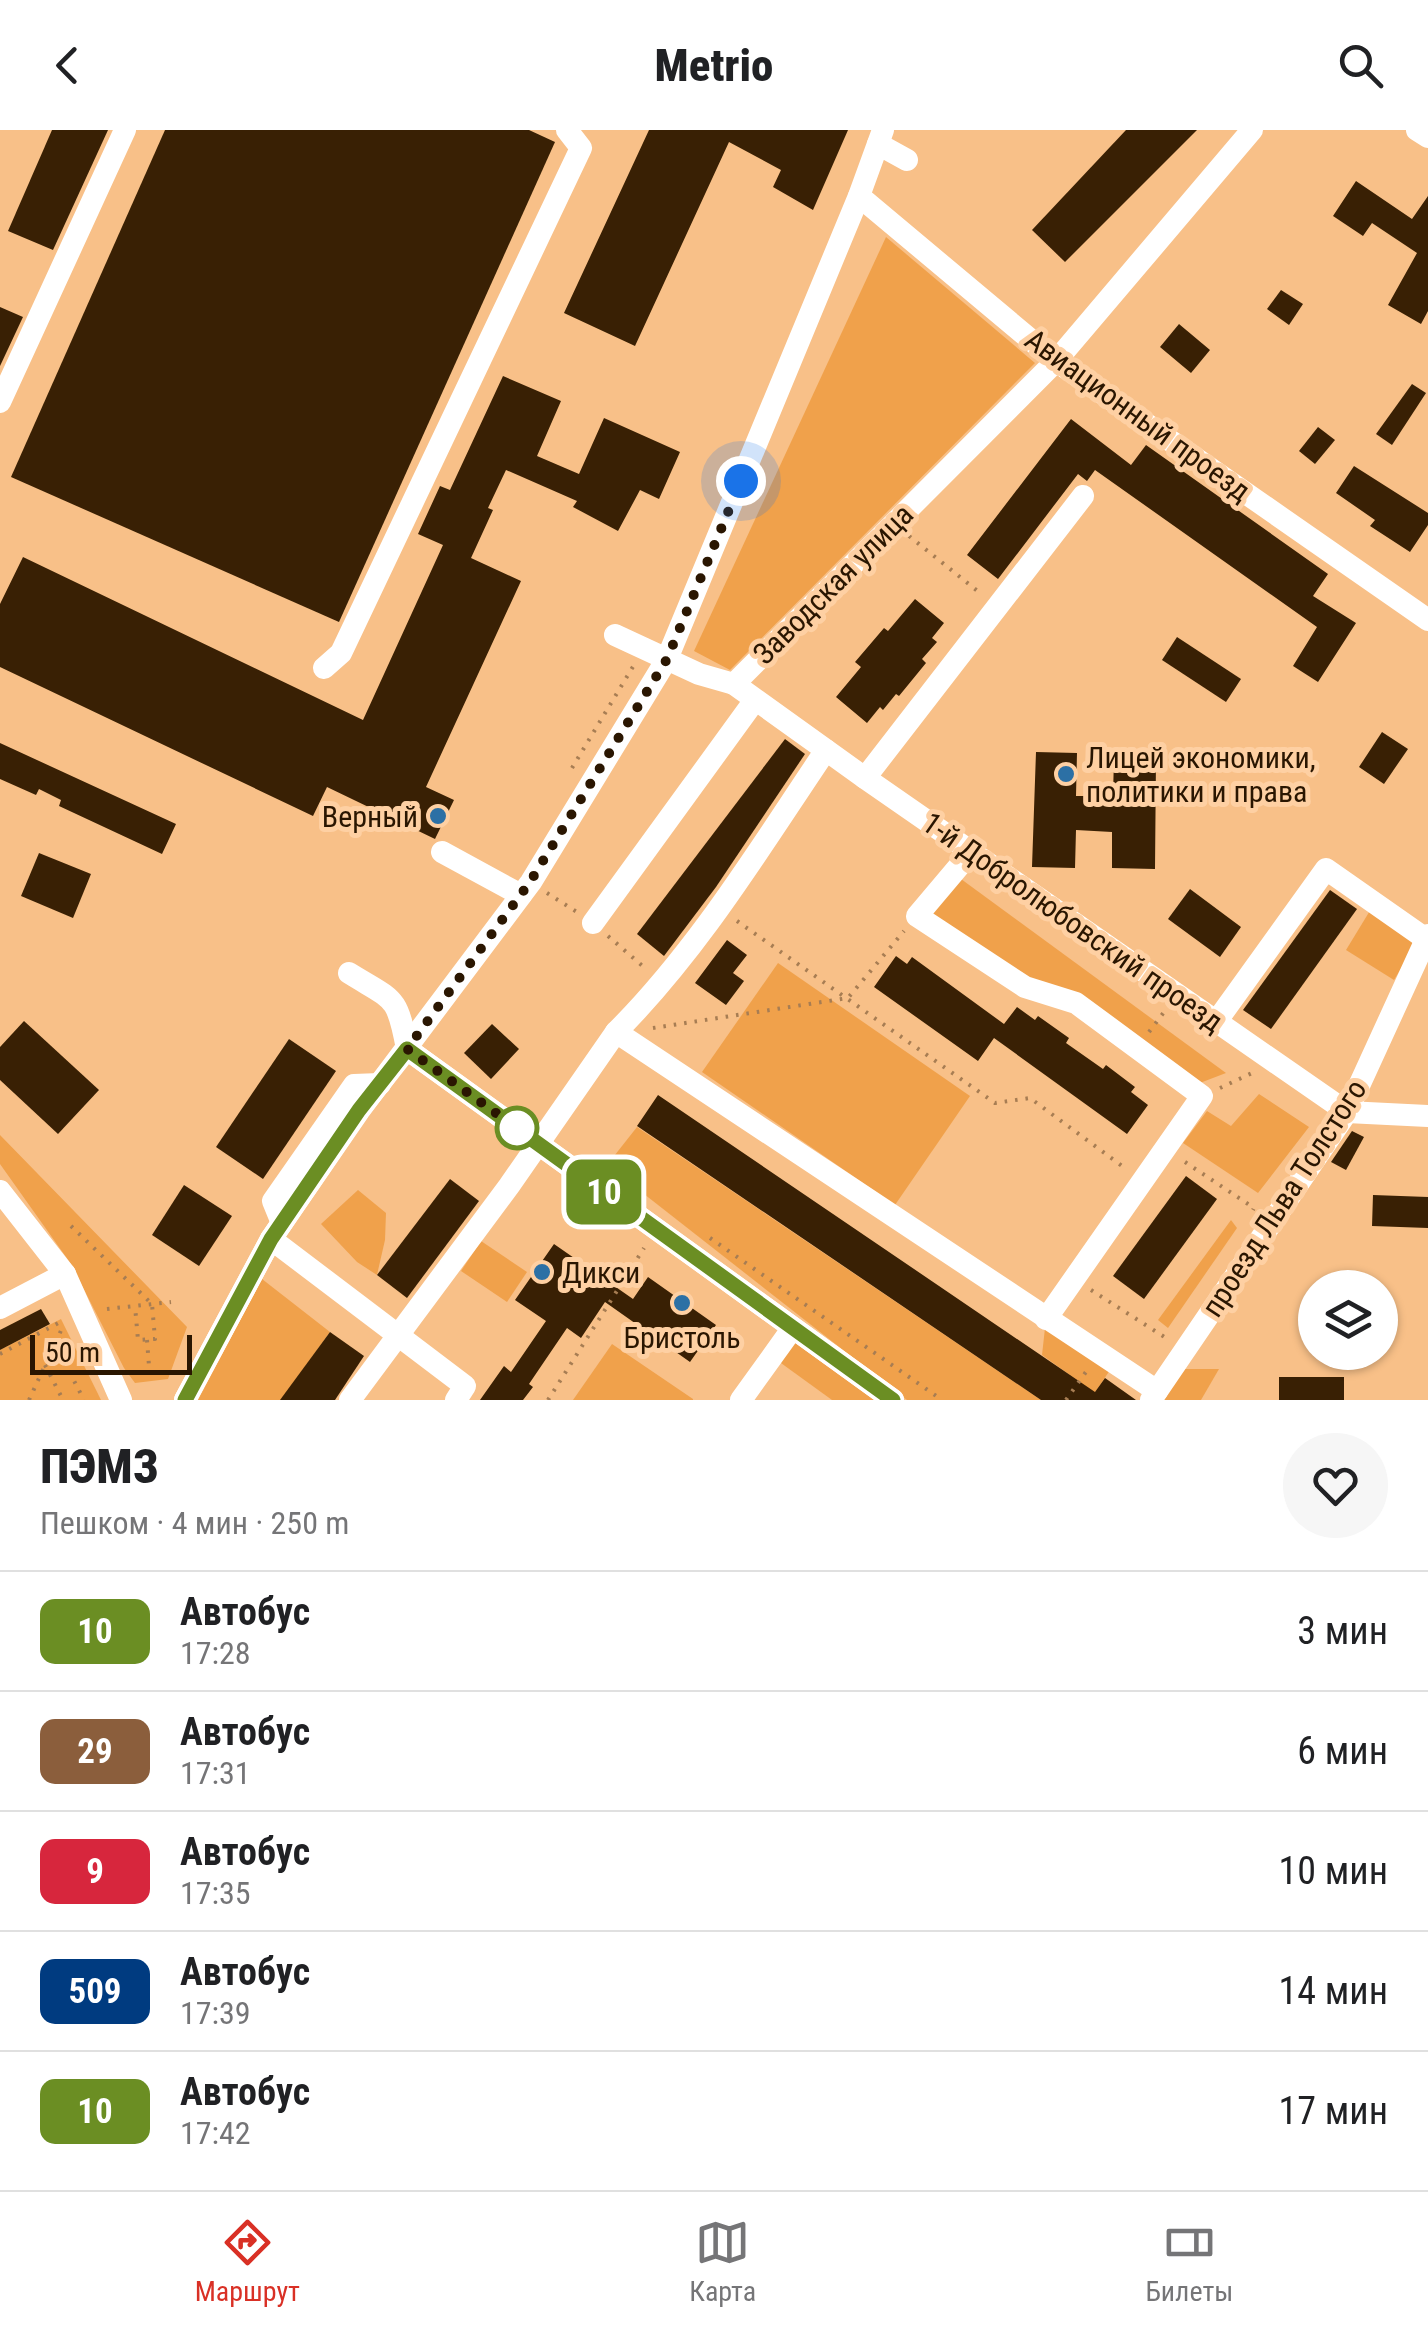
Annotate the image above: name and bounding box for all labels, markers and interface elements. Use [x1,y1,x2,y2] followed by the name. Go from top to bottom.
[40,38,95,93] icon: back
[1333,38,1388,93] icon: search
[655,39,773,92] text: Metrio
[1019,322,1257,508] street label: Авиационный проезд
[716,456,766,506] your location
[746,497,920,671] street label: Заводская улица
[1086,740,1316,809] place label: Лицей экономики, политики и права
[1055,763,1077,785] marker: Лицей экономики, политики и права
[322,799,418,834] place label: Верный
[427,805,449,827] marker: Верный
[916,805,1230,1039] street label: 1-й Добролюбовский проезд
[1194,1073,1374,1323] street label: проезд Льва Толстого
[496,1107,538,1149] unlabelled marker
[559,1160,649,1224] line badge: 10
[586,1172,622,1213] text: 10
[562,1255,640,1290] place label: Дикси
[531,1261,553,1283] marker: Дикси
[1298,1270,1398,1370] map controls
[1298,1270,1398,1370] button: layers
[671,1292,693,1314] marker: Бристоль
[623,1320,741,1355] place label: Бристоль
[30,1330,192,1374] scale bar
[45,1336,100,1369] text: 50 m
[1283,1433,1388,1538] button: heart
[40,1438,159,1495] text: ПЭМЗ
[40,1504,349,1542] text: Пешком · 4 мин · 250 m
[180,1590,310,1634] text: Автобус
[1297,1609,1388,1653] text: 3 мин
[77,1611,113,1652] text: 10
[180,1634,251,1672] text: 17:28
[180,1710,310,1754] text: Автобус
[1297,1729,1388,1773] text: 6 мин
[77,1731,113,1772] text: 29
[180,1754,251,1792] text: 17:31
[180,1830,310,1874] text: Автобус
[1279,1849,1388,1893] text: 10 мин
[86,1851,104,1892] text: 9
[180,1874,251,1912] text: 17:35
[180,1950,310,1994] text: Автобус
[1279,1969,1388,2013] text: 14 мин
[68,1971,122,2012] text: 509
[180,1994,251,2032] text: 17:39
[180,2070,310,2114] text: Автобус
[1279,2089,1388,2133] text: 17 мин
[77,2091,113,2132] text: 10
[180,2114,251,2152] text: 17:42
[195,2215,300,2308] tab: Маршрут
[689,2215,756,2308] tab: Карта
[1145,2215,1233,2308] tab: Билеты

